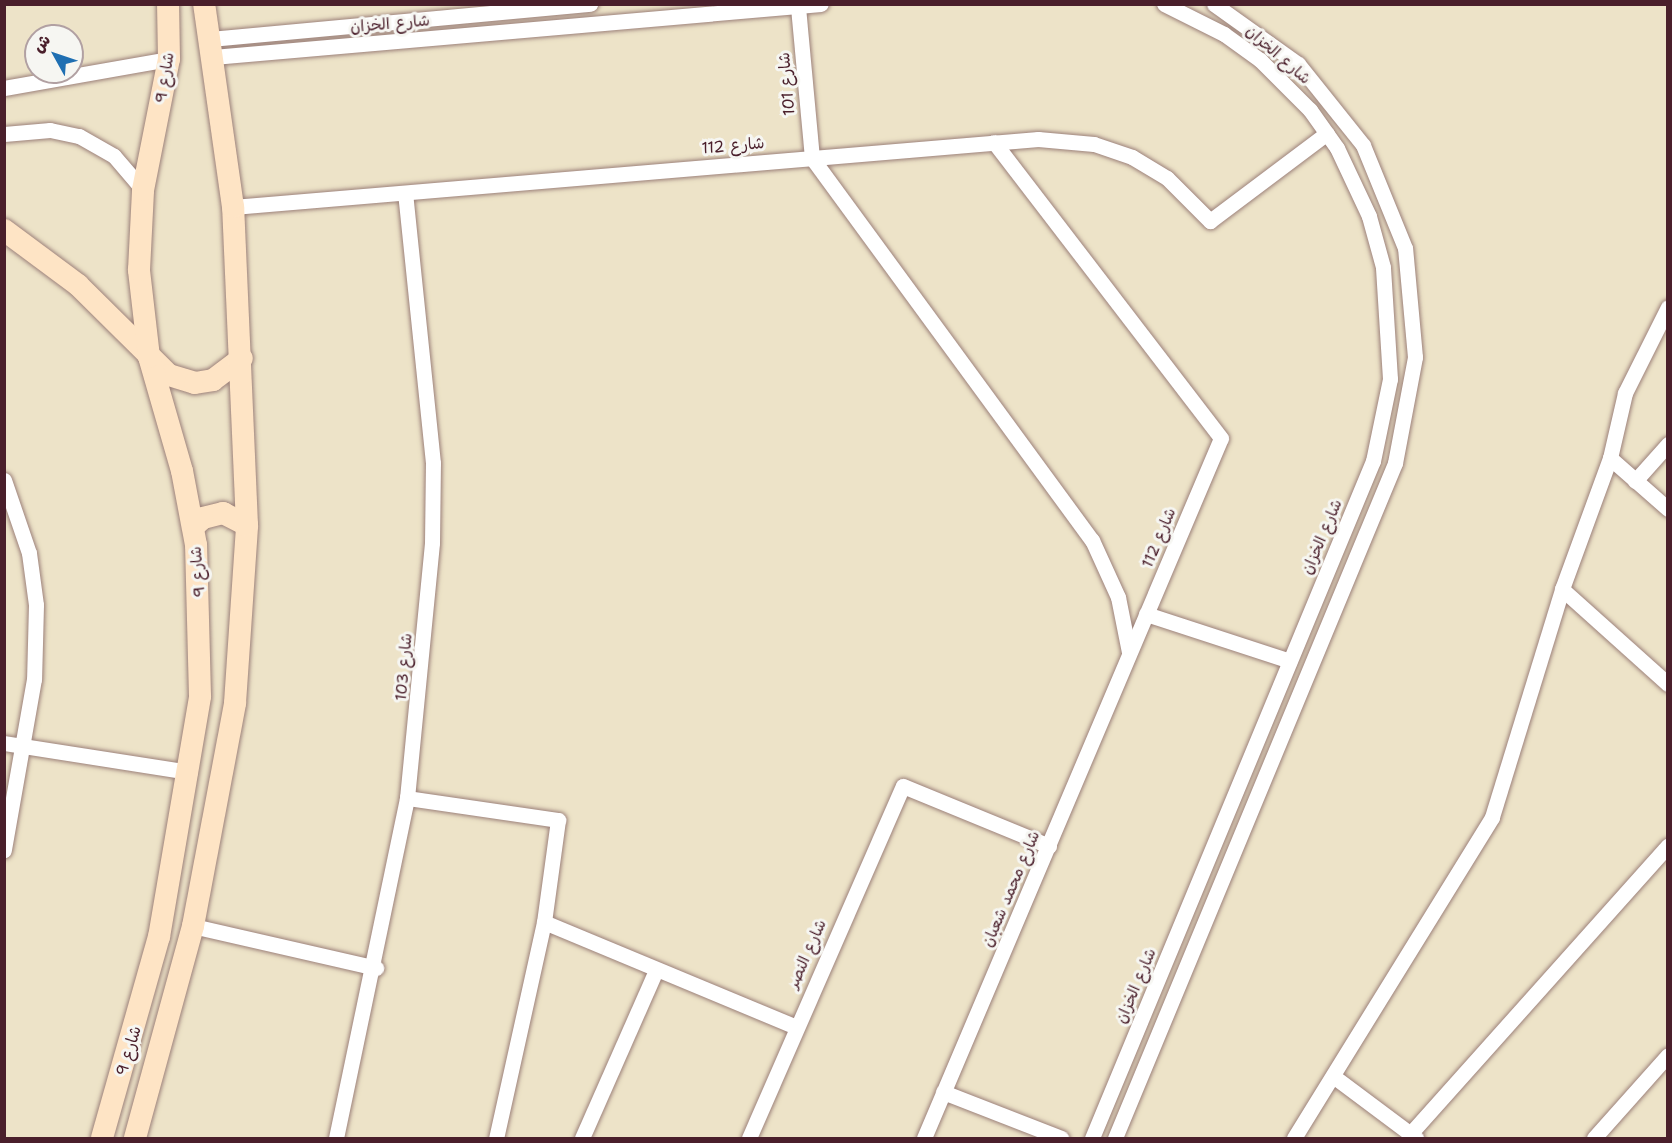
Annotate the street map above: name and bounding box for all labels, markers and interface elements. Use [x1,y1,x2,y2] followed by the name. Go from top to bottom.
[349,11,431,37] street label: شارع الخزان
[1242,22,1314,88] street label: شارع الخزان
[24,24,84,84] north arrow
[28,30,55,57] text: ش
[152,51,178,105] street label: شارع 9
[775,51,799,117] street label: شارع 101
[701,134,765,158] street label: شارع 112
[1298,497,1346,577] street label: شارع الخزان
[1138,505,1180,571] street label: شارع 112
[186,546,210,598] street label: شارع 9
[391,632,417,702] street label: شارع 103
[978,828,1044,950] street label: شارع محمد شعبان
[783,917,831,991] street label: شارع النصر
[1112,946,1160,1026] street label: شارع الخزان
[112,1024,146,1078] street label: شارع 9

